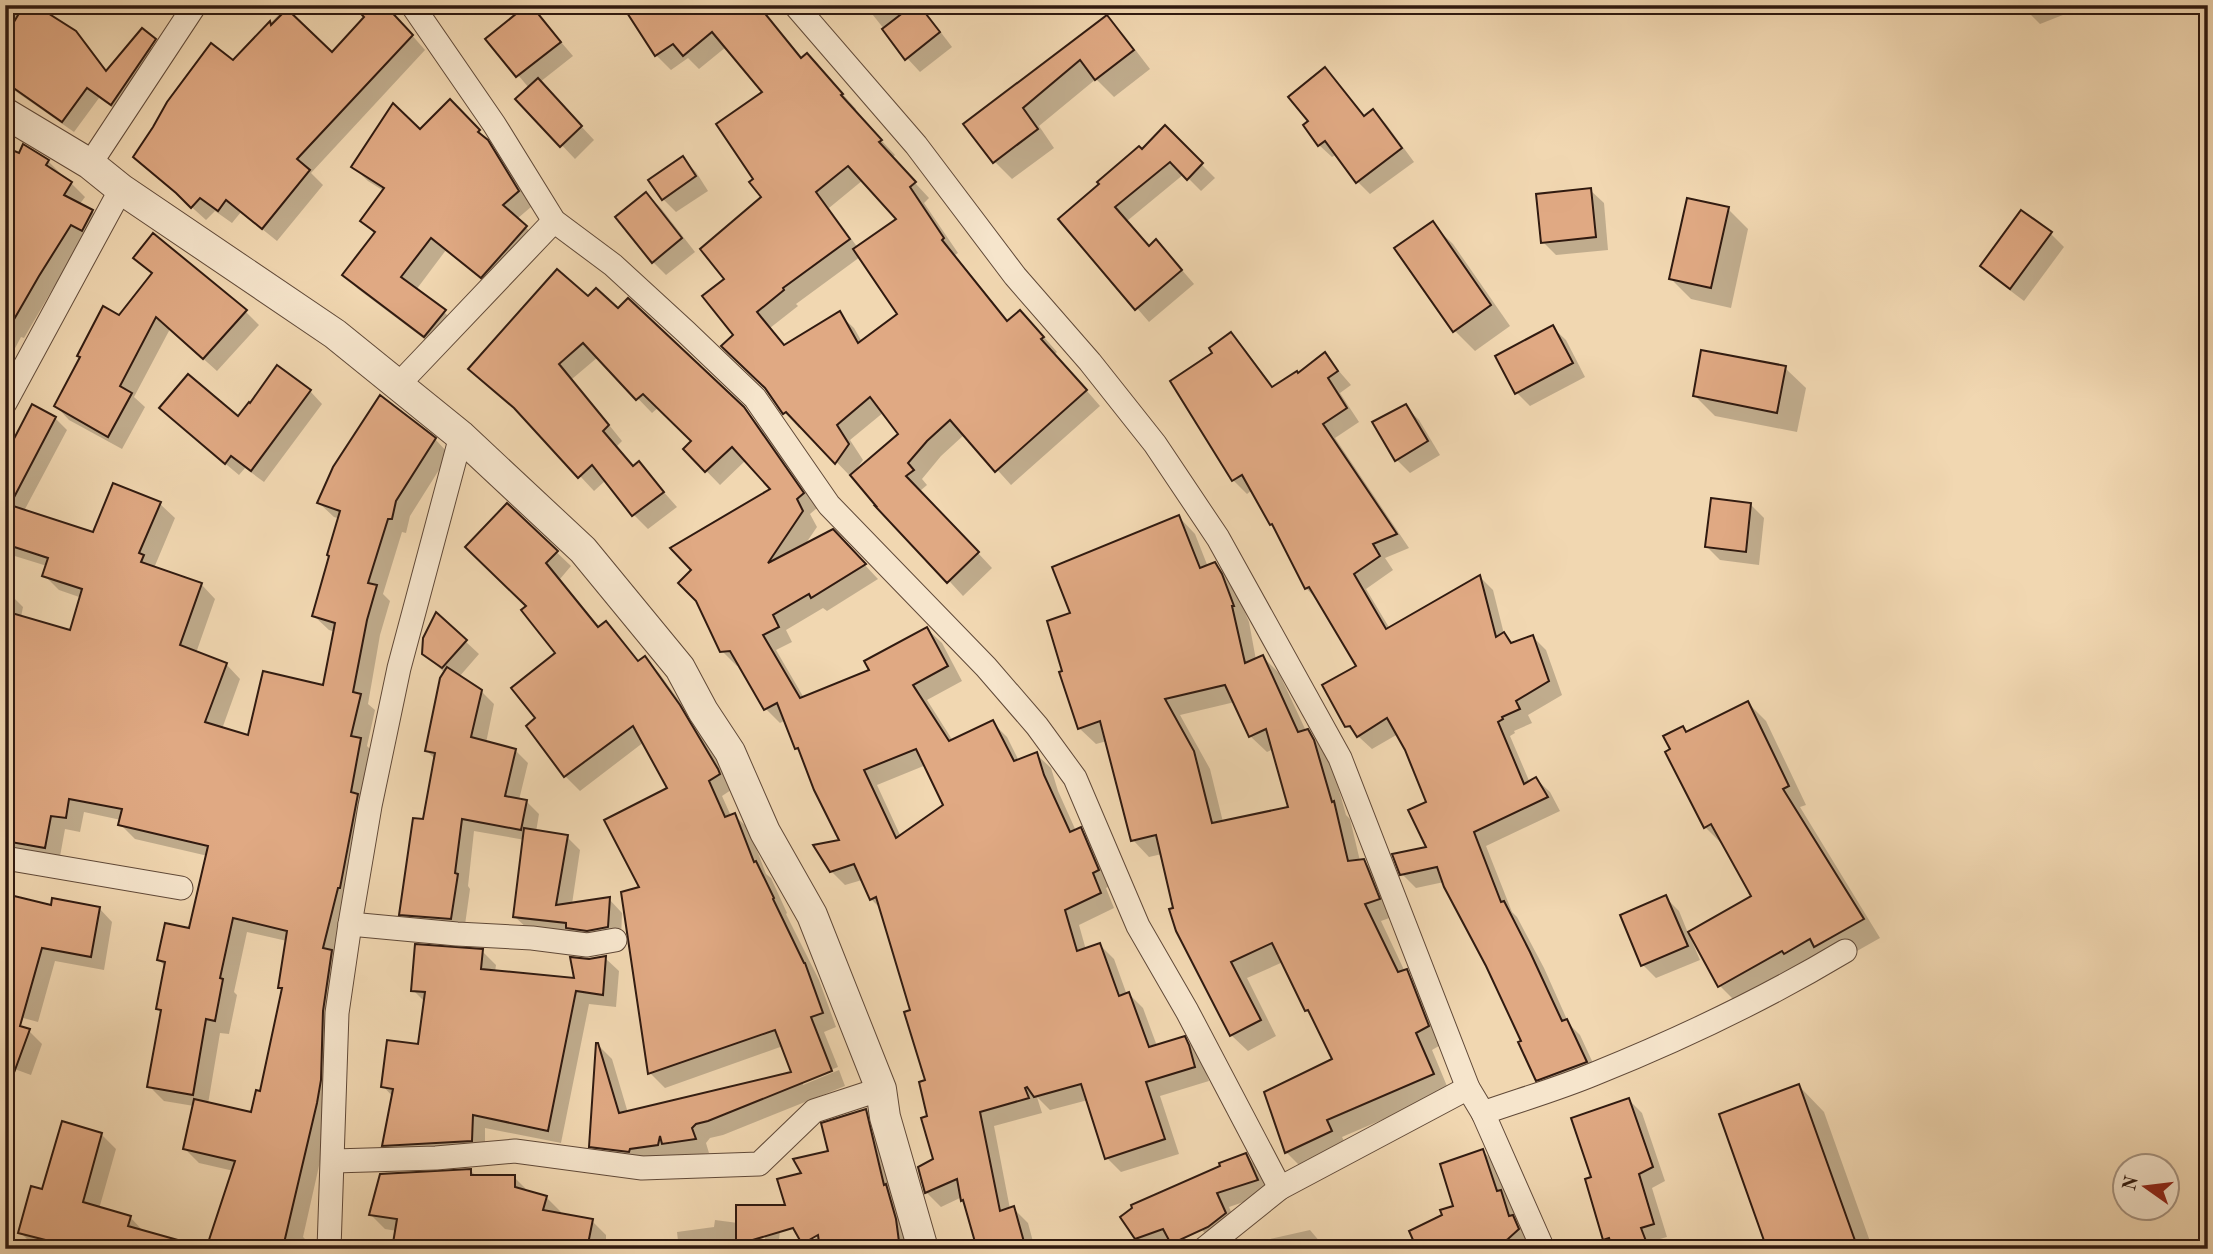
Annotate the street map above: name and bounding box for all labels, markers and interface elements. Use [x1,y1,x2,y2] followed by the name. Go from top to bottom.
[2112,1152,2182,1222] north arrow
[2121,1174,2143,1193] text: N

